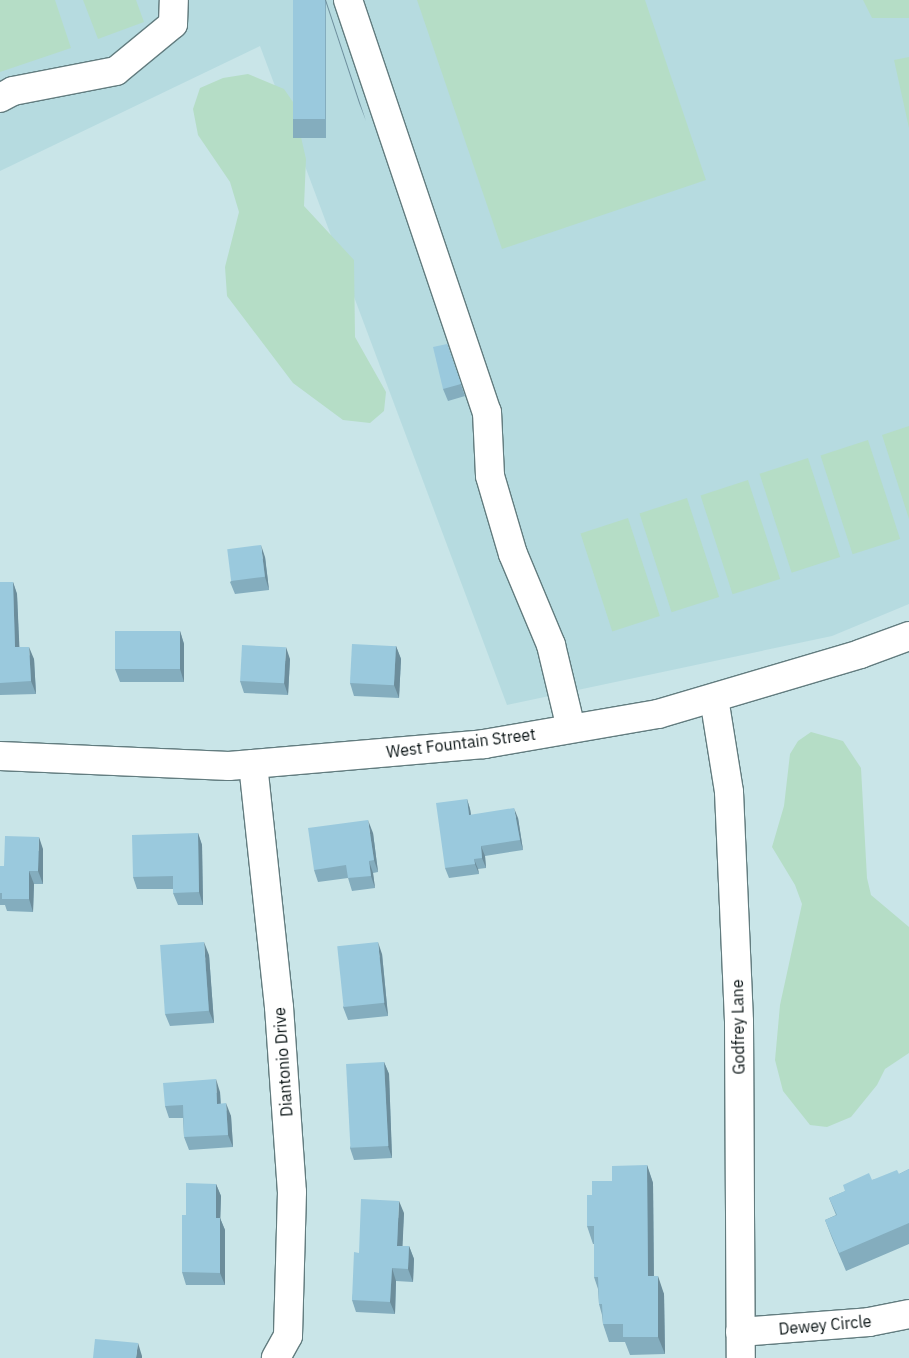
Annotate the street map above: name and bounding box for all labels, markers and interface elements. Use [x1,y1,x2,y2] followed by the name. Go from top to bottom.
[385,724,537,762] street label: West Fountain Street
[728,979,748,1075] street label: Godfrey Lane
[270,1007,296,1117] street label: Diantonio Drive
[778,1311,872,1339] street label: Dewey Circle

